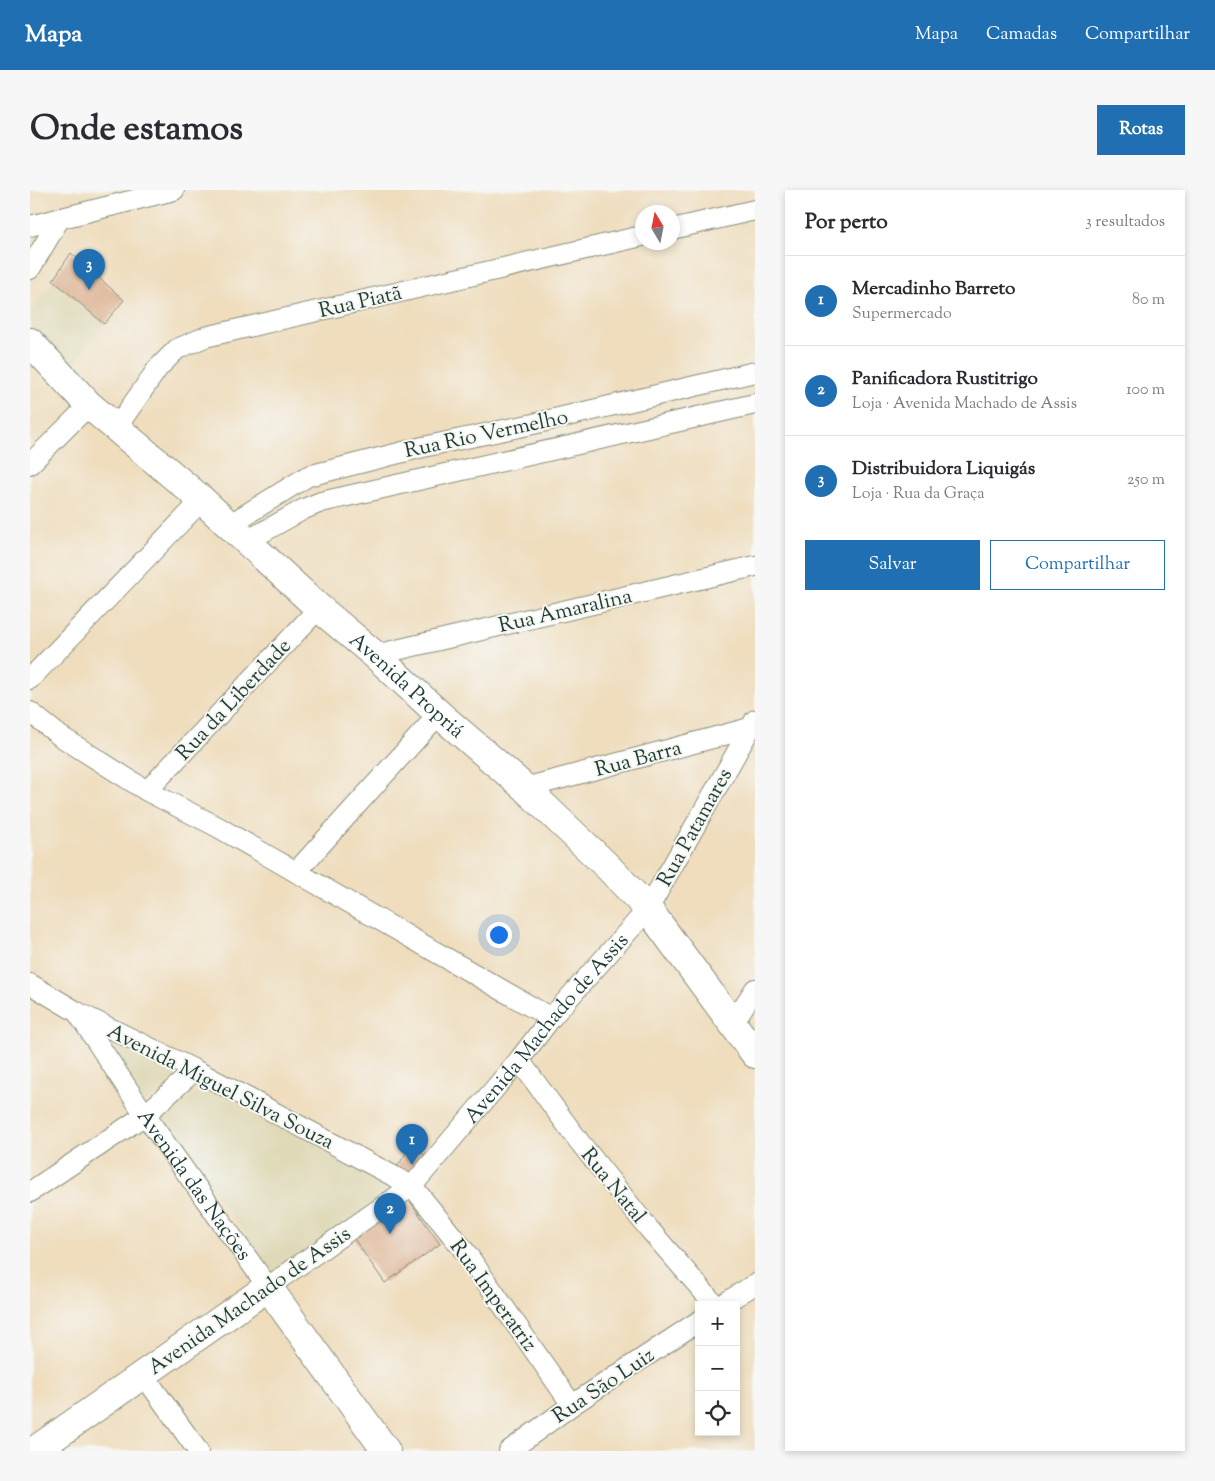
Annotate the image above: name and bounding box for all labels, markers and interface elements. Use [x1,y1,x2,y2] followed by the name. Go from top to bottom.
[25,18,82,52] text: Mapa
[915,22,958,48] text: Mapa
[986,22,1057,48] text: Camadas
[1085,22,1190,48] text: Compartilhar
[30,105,243,156] text: Onde estamos
[1097,105,1185,155] button: Rotas
[635,205,680,250] north arrow
[805,208,888,238] text: Por perto
[1085,211,1165,234] text: 3 resultados
[73,249,105,290] pin: 3
[852,276,1015,303] text: Mercadinho Barreto
[316,279,405,327] street label: Rua Piatã
[818,289,824,312] text: 1
[1132,289,1165,312] text: 80 m
[852,303,952,326] text: Supermercado
[852,366,1038,393] text: Panificadora Rustitrigo
[817,379,825,402] text: 2
[1126,379,1165,402] text: 100 m
[852,393,1077,416] text: Loja · Avenida Machado de Assis
[402,403,571,467] street label: Rua Rio Vermelho
[852,456,1035,483] text: Distribuidora Liquigás
[818,469,824,492] text: 3
[1127,469,1165,492] text: 250 m
[852,483,985,506] text: Loja · Rua da Graça
[805,540,980,590] button: Salvar
[990,540,1165,590] button: Compartilhar
[496,582,635,642] street label: Rua Amaralina
[342,626,470,747] street label: Avenida Propriá
[170,633,299,768] street label: Rua da Liberdade
[592,734,686,786] street label: Rua Barra
[651,763,741,893] street label: Rua Patamares
[486,922,512,948] your location
[458,927,637,1131] street label: Avenida Machado de Assis
[102,1017,339,1158] street label: Avenida Miguel Silva Souza
[129,1104,258,1268] street label: Avenida das Nações
[396,1124,428,1165] pin: 1
[573,1142,652,1231] street label: Rua Natal
[374,1193,406,1234] pin: 2
[143,1220,358,1383] street label: Avenida Machado de Assis
[441,1234,543,1359] street label: Rua Imperatriz
[695,1301,740,1436] map controls
[695,1301,740,1346] button: +
[547,1341,661,1432] street label: Rua São Luiz
[695,1346,740,1391] button: −
[695,1391,740,1436] button: locate

